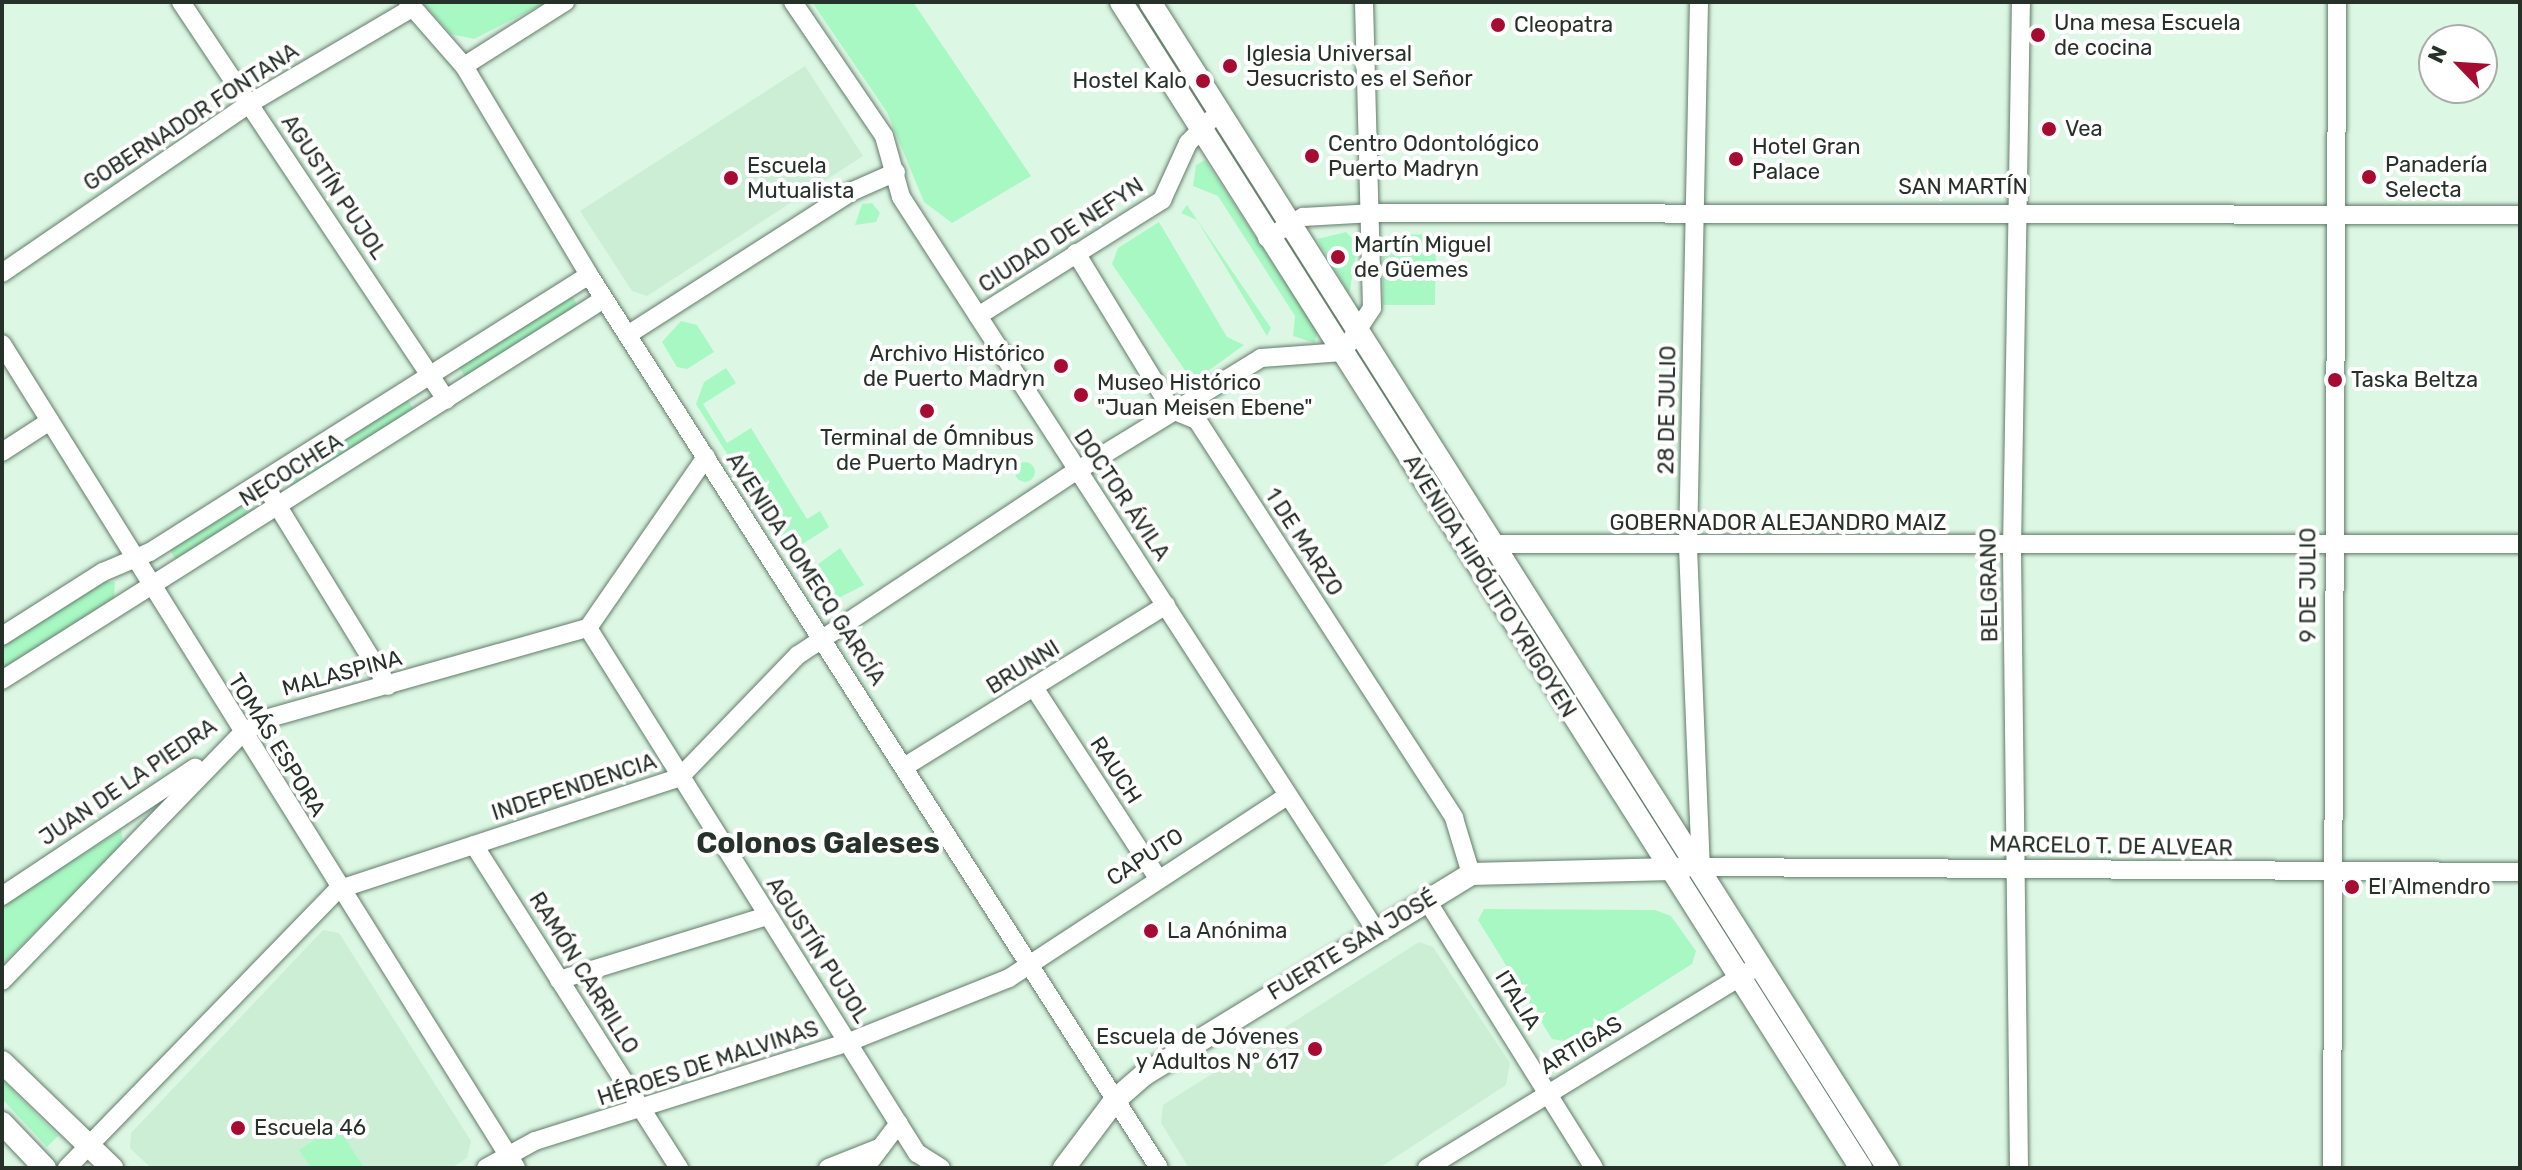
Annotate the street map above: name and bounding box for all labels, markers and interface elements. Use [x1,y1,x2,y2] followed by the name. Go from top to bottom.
[2054,9,2241,60] place label: Una mesa Escuela de cocina
[1514,12,1613,38] place label: Cleopatra
[1489,16,1507,34] marker: Cleopatra
[2418,24,2498,104] north arrow
[2029,26,2047,44] marker: Una mesa Escuela de cocina
[79,38,303,196] street label: GOBERNADOR FONTANA
[1246,40,1473,92] place label: Iglesia Universal Jesucristo es el Señor
[2422,42,2453,67] text: N
[1221,57,1239,75] marker: Iglesia Universal Jesucristo es el Señor
[1073,68,1187,94] place label: Hostel Kalo
[1194,72,1212,90] marker: Hostel Kalo
[276,110,392,264] street label: AGUSTÍN PUJOL
[2065,116,2103,142] place label: Vea
[2040,120,2058,138] marker: Vea
[1328,130,1539,182] place label: Centro Odontológico Puerto Madryn
[1752,133,1861,184] place label: Hotel Gran Palace
[1303,147,1321,165] marker: Centro Odontológico Puerto Madryn
[1727,150,1745,168] marker: Hotel Gran Palace
[2385,151,2488,202] place label: Panadería Selecta
[747,152,854,204] place label: Escuela Mutualista
[2360,168,2378,186] marker: Panadería Selecta
[722,169,740,187] marker: Escuela Mutualista
[974,172,1148,298] street label: CIUDAD DE NEFYN
[1898,174,2028,200] street label: SAN MARTÍN
[1354,231,1491,282] place label: Martín Miguel de Güemes
[1329,248,1347,266] marker: Martín Miguel de Güemes
[863,340,1045,392] place label: Archivo Histórico de Puerto Madryn
[1653,345,1681,475] street label: 28 DE JULIO
[1052,357,1070,375] marker: Archivo Histórico de Puerto Madryn
[2351,367,2478,393] place label: Taska Beltza
[1097,369,1313,420] place label: Museo Histórico "Juan Meisen Ebene"
[2326,371,2344,389] marker: Taska Beltza
[1072,386,1090,404] marker: Museo Histórico "Juan Meisen Ebene"
[918,402,936,420] marker: Terminal de Ómnibus de Puerto Madryn
[820,424,1034,476] place label: Terminal de Ómnibus de Puerto Madryn
[1068,424,1176,566] street label: DOCTOR ÁVILA
[235,428,347,512] street label: NECOCHEA
[721,448,891,690] street label: AVENIDA DOMECQ GARCÍA
[1398,449,1582,723] street label: AVENIDA HIPÓLITO YRIGOYEN
[1259,483,1349,601] street label: 1 DE MARZO
[1609,510,1947,536] street label: GOBERNADOR ALEJANDRO MAIZ
[1975,528,2003,642] street label: BELGRANO
[2295,528,2321,642] street label: 9 DE JULIO
[982,634,1064,700] street label: BRUNNI
[279,644,405,702] street label: MALASPINA
[222,669,332,821] street label: TOMÁS ESPORA
[34,713,222,851] street label: JUAN DE LA PIEDRA
[1085,732,1147,808] street label: RAUCH
[488,748,660,826] street label: INDEPENDENCIA
[1102,822,1188,892] street label: CAPUTO
[696,825,940,861] district label: Colonos Galeses
[1988,831,2234,861] street label: MARCELO T. DE ALVEAR
[761,872,875,1028] street label: AGUSTÍN PUJOL
[2368,874,2491,900] place label: El Almendro
[2343,878,2361,896] marker: El Almendro
[1263,884,1441,1006] street label: FUERTE SAN JOSÉ
[524,887,644,1059] street label: RAMÓN CARRILLO
[1167,918,1288,944] place label: La Anónima
[1142,922,1160,940] marker: La Anónima
[1490,965,1546,1035] street label: ITALIA
[1535,1010,1627,1080] street label: ARTIGAS
[594,1015,822,1111] street label: HÉROES DE MALVINAS
[1096,1023,1299,1074] place label: Escuela de Jóvenes y Adultos N° 617
[1306,1040,1324,1058] marker: Escuela de Jóvenes y Adultos N° 617
[254,1115,366,1141] place label: Escuela 46
[229,1119,247,1137] marker: Escuela 46

